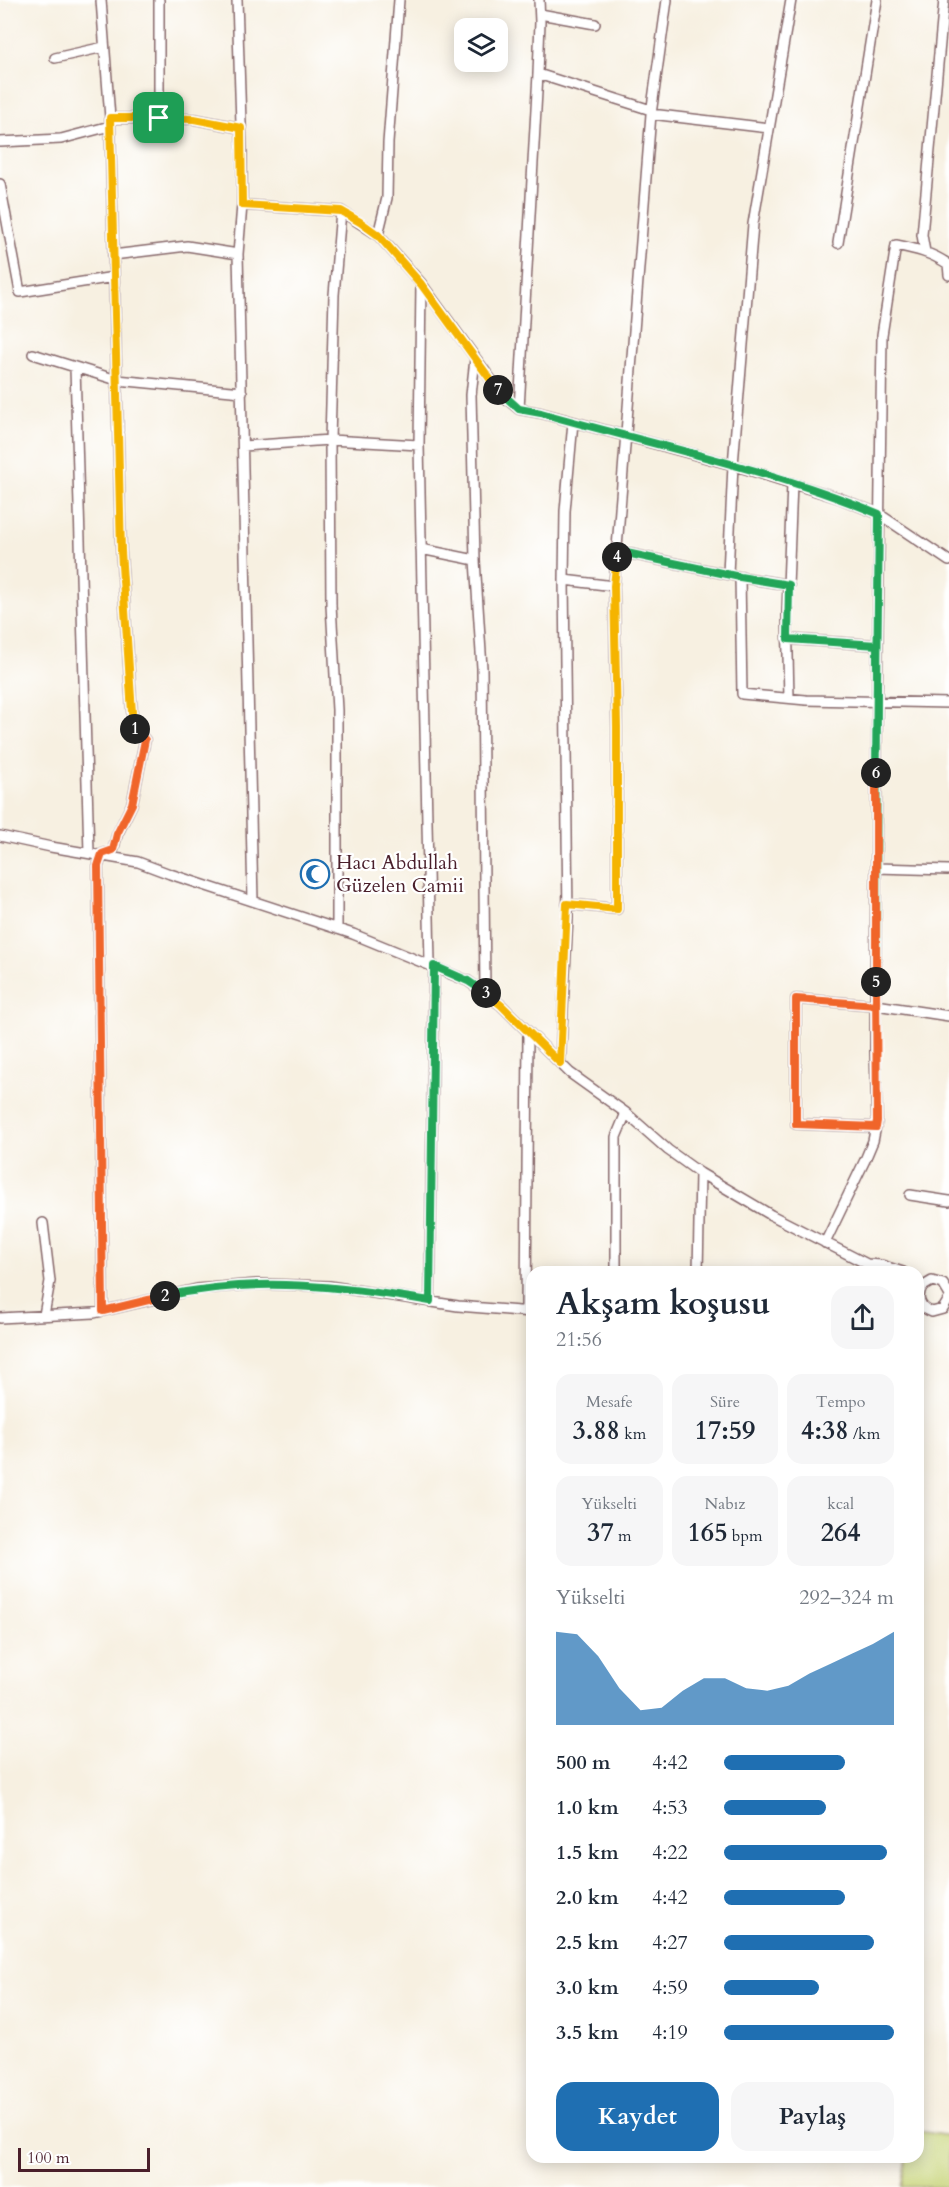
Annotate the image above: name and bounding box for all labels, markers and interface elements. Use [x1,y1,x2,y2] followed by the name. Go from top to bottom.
[454,18,508,72] map controls
[454,18,508,72] button: layers
[133,92,184,143] pin
[142,101,175,134] icon: arrive
[483,375,513,405] pin: 7
[494,379,502,401] text: 7
[602,542,632,572] pin: 4
[613,546,621,568] text: 4
[120,714,150,744] pin: 1
[131,718,139,740] text: 1
[861,758,891,788] pin: 6
[872,762,880,784] text: 6
[336,849,464,899] place label: Hacı Abdullah Güzelen Camii
[299,858,331,890] mosque icon: Hacı Abdullah Güzelen Camii
[861,967,891,997] pin: 5
[872,971,880,993] text: 5
[471,978,501,1008] pin: 3
[482,982,490,1004] text: 3
[150,1281,180,1311] pin: 2
[556,1281,770,1326] text: Akşam koşusu
[161,1285,169,1307] text: 2
[831,1286,894,1349] button: share
[556,1326,602,1353] text: 21:56
[586,1391,633,1413] text: Mesafe
[710,1391,740,1413] text: Süre
[816,1391,866,1413] text: Tempo
[572,1413,620,1448] text: 3.88
[695,1413,755,1448] text: 17:59
[801,1413,849,1448] text: 4:38
[620,1423,646,1445] text: km
[849,1423,880,1445] text: /km
[582,1493,637,1515] text: Yükselti
[705,1493,745,1515] text: Nabız
[827,1493,854,1515] text: kcal
[587,1515,614,1550] text: 37
[688,1515,728,1550] text: 165
[821,1515,861,1550] text: 264
[614,1525,632,1547] text: m
[728,1525,762,1547] text: bpm
[556,1584,625,1611] text: Yükselti
[799,1584,894,1611] text: 292–324 m
[556,1749,611,1776] text: 500 m
[652,1749,688,1776] text: 4:42
[556,1794,619,1821] text: 1.0 km
[652,1794,688,1821] text: 4:53
[556,1839,619,1866] text: 1.5 km
[652,1839,688,1866] text: 4:22
[556,1884,619,1911] text: 2.0 km
[652,1884,688,1911] text: 4:42
[556,1929,619,1956] text: 2.5 km
[652,1929,688,1956] text: 4:27
[556,1974,619,2001] text: 3.0 km
[652,1974,688,2001] text: 4:59
[556,2019,619,2046] text: 3.5 km
[652,2019,688,2046] text: 4:19
[556,2082,719,2151] button: Kaydet
[731,2082,894,2151] button: Paylaş
[18,2145,150,2172] scale bar
[27,2147,69,2169] text: 100 m

